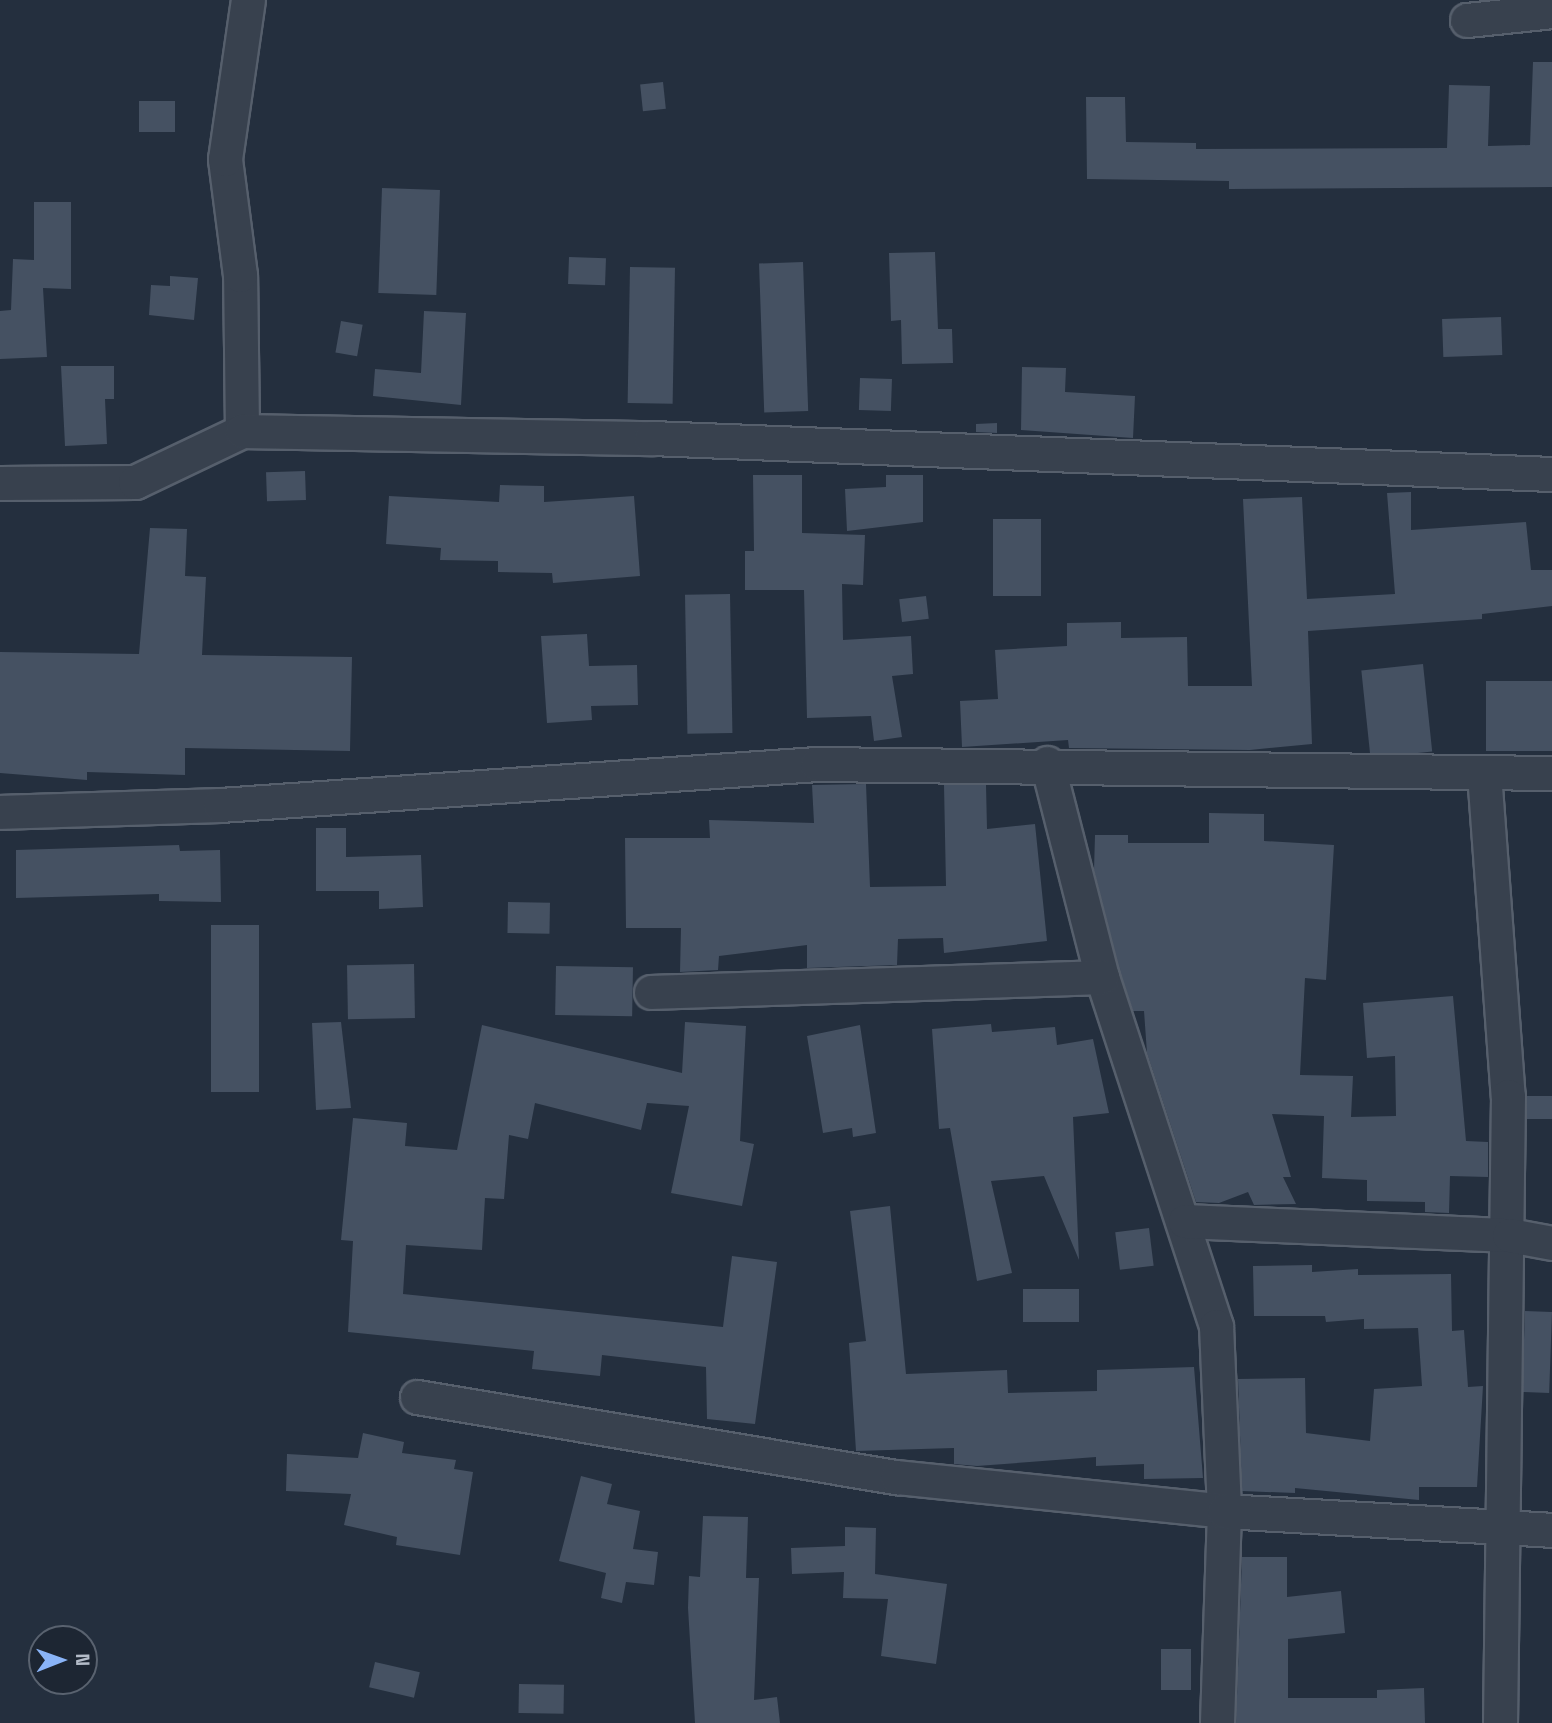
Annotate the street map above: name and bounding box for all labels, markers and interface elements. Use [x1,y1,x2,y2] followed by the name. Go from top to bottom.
[28,1625,98,1695] north arrow
[70,1653,95,1666] text: N

